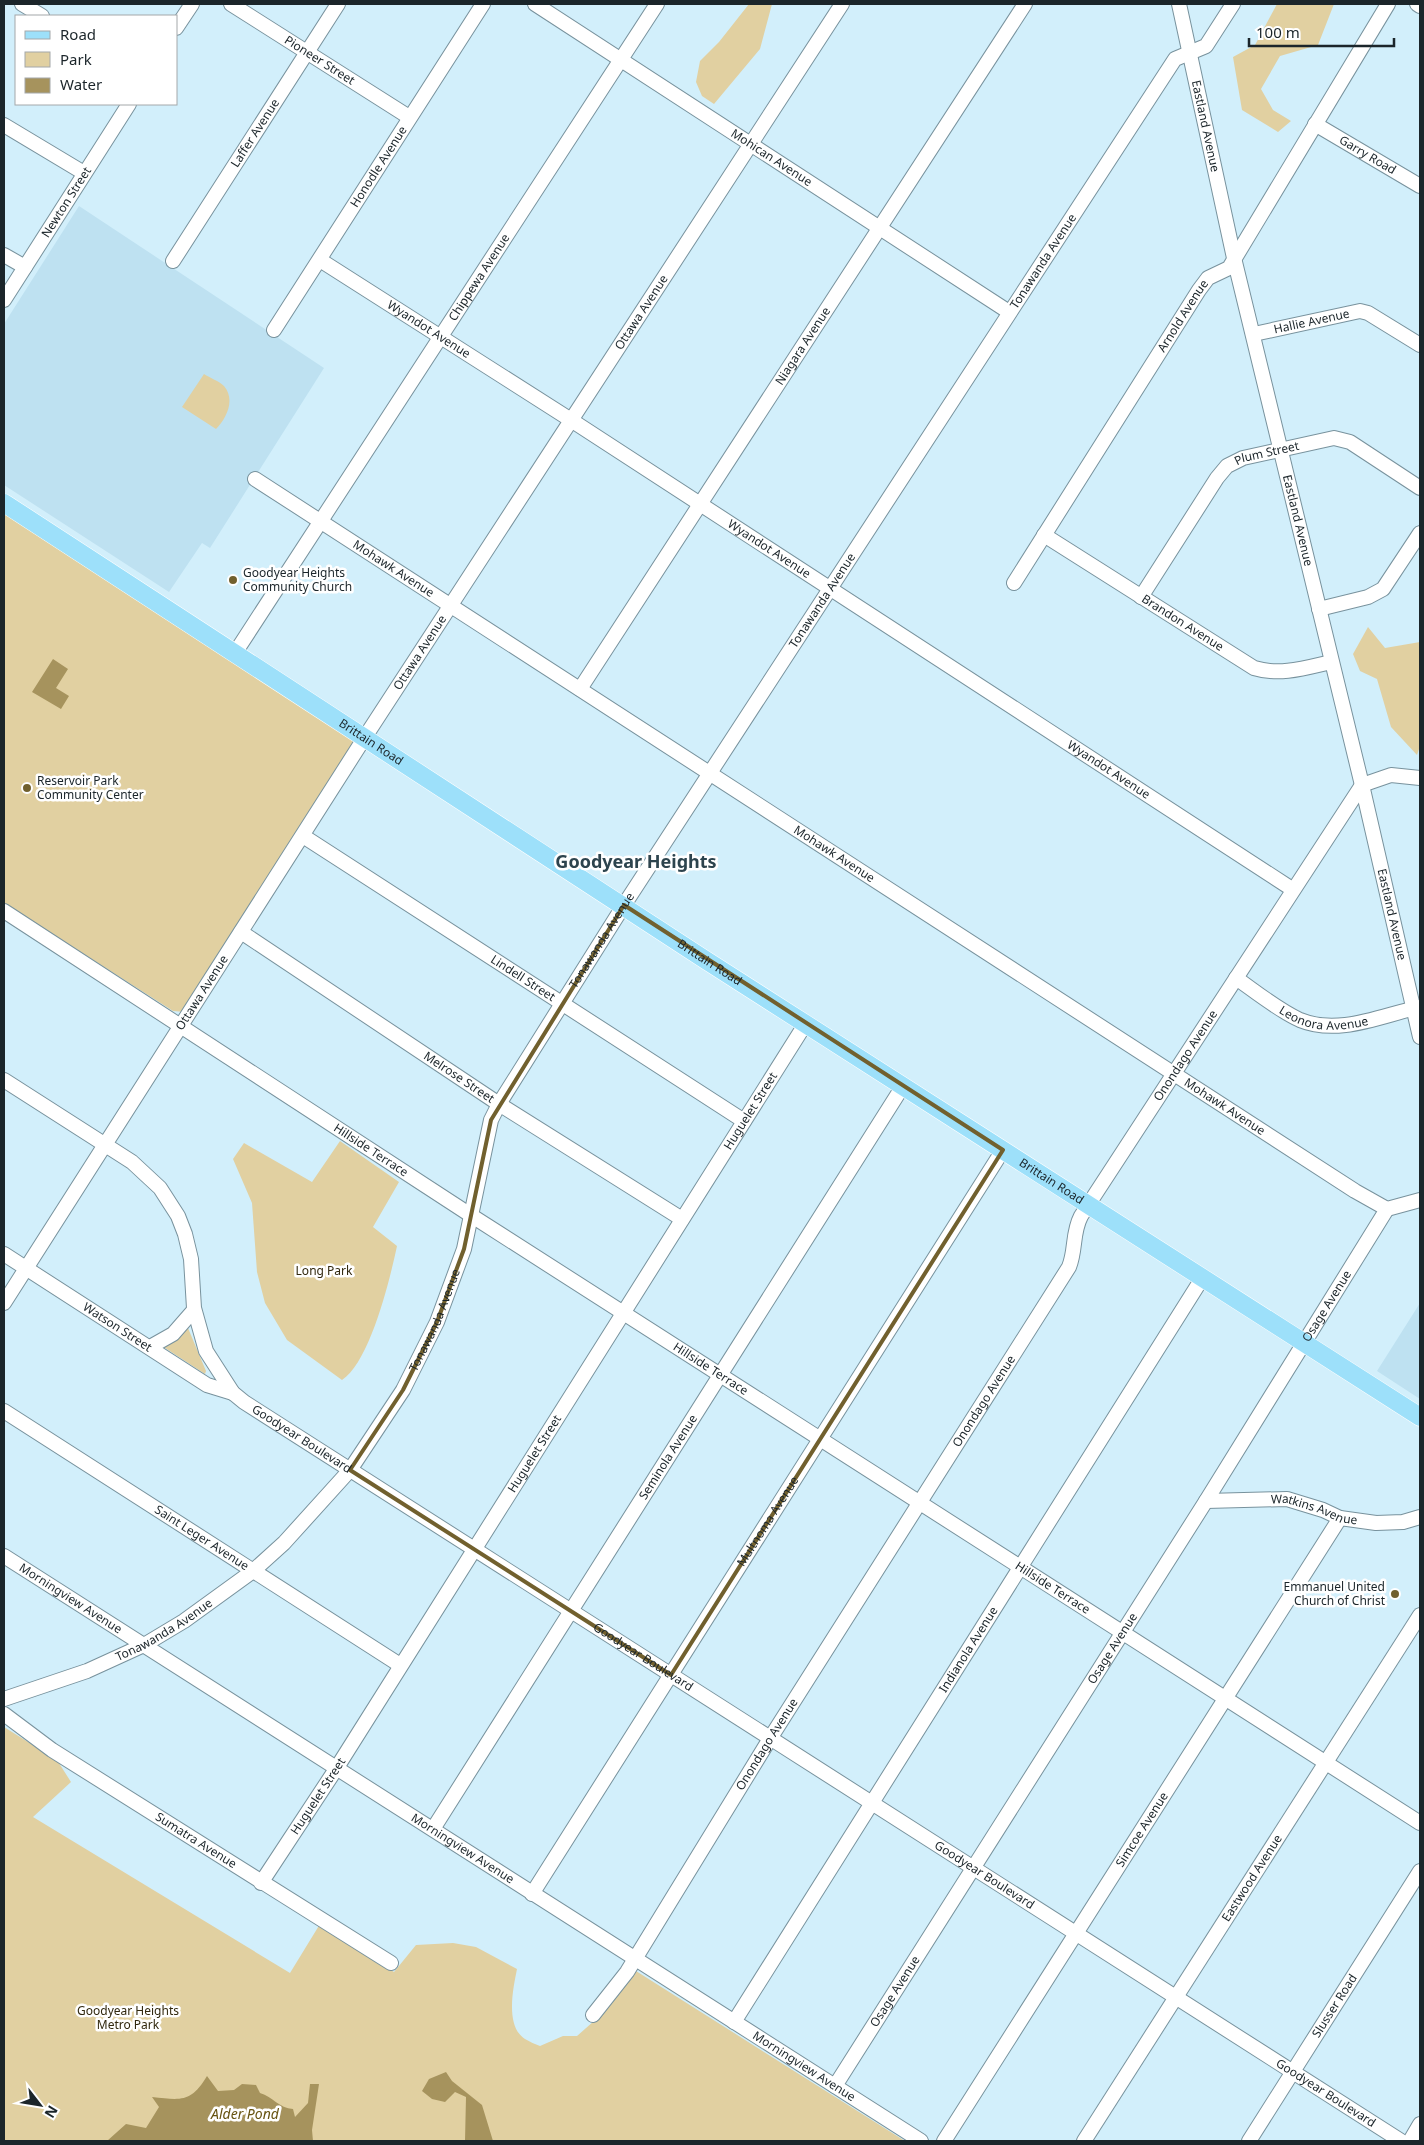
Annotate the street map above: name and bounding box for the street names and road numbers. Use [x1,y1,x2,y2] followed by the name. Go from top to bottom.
[281,31,359,89] street label: Pioneer Street
[1188,79,1224,174] street label: Eastland Avenue
[226,95,283,170] street label: Laffer Avenue
[346,122,411,210] street label: Honodle Avenue
[728,125,816,190] street label: Mohican Avenue
[1336,131,1399,178] street label: Garry Road
[37,163,95,241] street label: Newton Street
[1006,210,1080,312] street label: Tonawanda Avenue
[444,230,514,324] street label: Chippewa Avenue
[610,271,672,353] street label: Ottawa Avenue
[1153,276,1212,355] street label: Arnold Avenue
[384,296,474,362] street label: Wyandot Avenue
[771,303,834,388] street label: Niagara Avenue
[1272,304,1351,337] street label: Hallie Avenue
[1231,437,1301,469] street label: Plum Street
[1279,473,1318,568] street label: Eastland Avenue
[725,515,814,582] street label: Wyandot Avenue
[350,536,438,601] street label: Mohawk Avenue
[785,549,859,651] street label: Tonawanda Avenue
[1139,590,1227,655] street label: Brandon Avenue
[389,611,450,693] street label: Ottawa Avenue
[336,714,407,769] street label: Brittain Road
[1064,736,1154,803] street label: Wyandot Avenue
[791,821,879,886] street label: Mohawk Avenue
[1374,867,1411,962] street label: Eastland Avenue
[565,889,638,991] street label: Tonawanda Avenue
[674,935,745,989] street label: Brittain Road
[171,951,232,1033] street label: Ottawa Avenue
[488,951,560,1005] street label: Lindell Street
[1276,1001,1370,1034] street label: Leonora Avenue
[1149,1006,1221,1104] street label: Onondago Avenue
[420,1047,499,1107] street label: Melrose Street
[719,1068,781,1153] street label: Huguelet Street
[1181,1074,1269,1139] street label: Mohawk Avenue
[331,1119,412,1180] street label: Hillside Terrace
[1016,1154,1087,1208] street label: Brittain Road
[405,1266,464,1374] street label: Tonawanda Avenue
[1298,1267,1355,1345] street label: Osage Avenue
[80,1298,156,1356] street label: Watson Street
[670,1338,752,1399] street label: Hillside Terrace
[948,1352,1019,1450] street label: Onondago Avenue
[249,1400,355,1477] street label: Goodyear Boulevard
[503,1411,565,1496] street label: Huguelet Street
[635,1411,701,1503] street label: Seminola Avenue
[733,1473,803,1569] street label: Multnoma Avenue
[1271,1490,1359,1528] street label: Watkins Avenue
[152,1501,253,1574] street label: Saint Leger Avenue
[1012,1557,1094,1618] street label: Hillside Terrace
[16,1559,126,1637] street label: Morningview Avenue
[113,1594,216,1665] street label: Tonawanda Avenue
[935,1603,1002,1696] street label: Indianola Avenue
[1083,1609,1141,1687] street label: Osage Avenue
[590,1618,697,1695] street label: Goodyear Boulevard
[731,1695,802,1793] street label: Onondago Avenue
[286,1754,349,1838] street label: Huguelet Street
[1111,1788,1172,1870] street label: Simcoe Avenue
[152,1808,240,1872] street label: Sumatra Avenue
[408,1809,518,1887] street label: Morningview Avenue
[1217,1831,1286,1925] street label: Eastwood Avenue
[931,1836,1038,1913] street label: Goodyear Boulevard
[866,1952,924,2030] street label: Osage Avenue
[1308,1970,1361,2041] street label: Slusser Road
[750,2027,859,2105] street label: Morningview Avenue
[1273,2054,1379,2131] street label: Goodyear Boulevard

